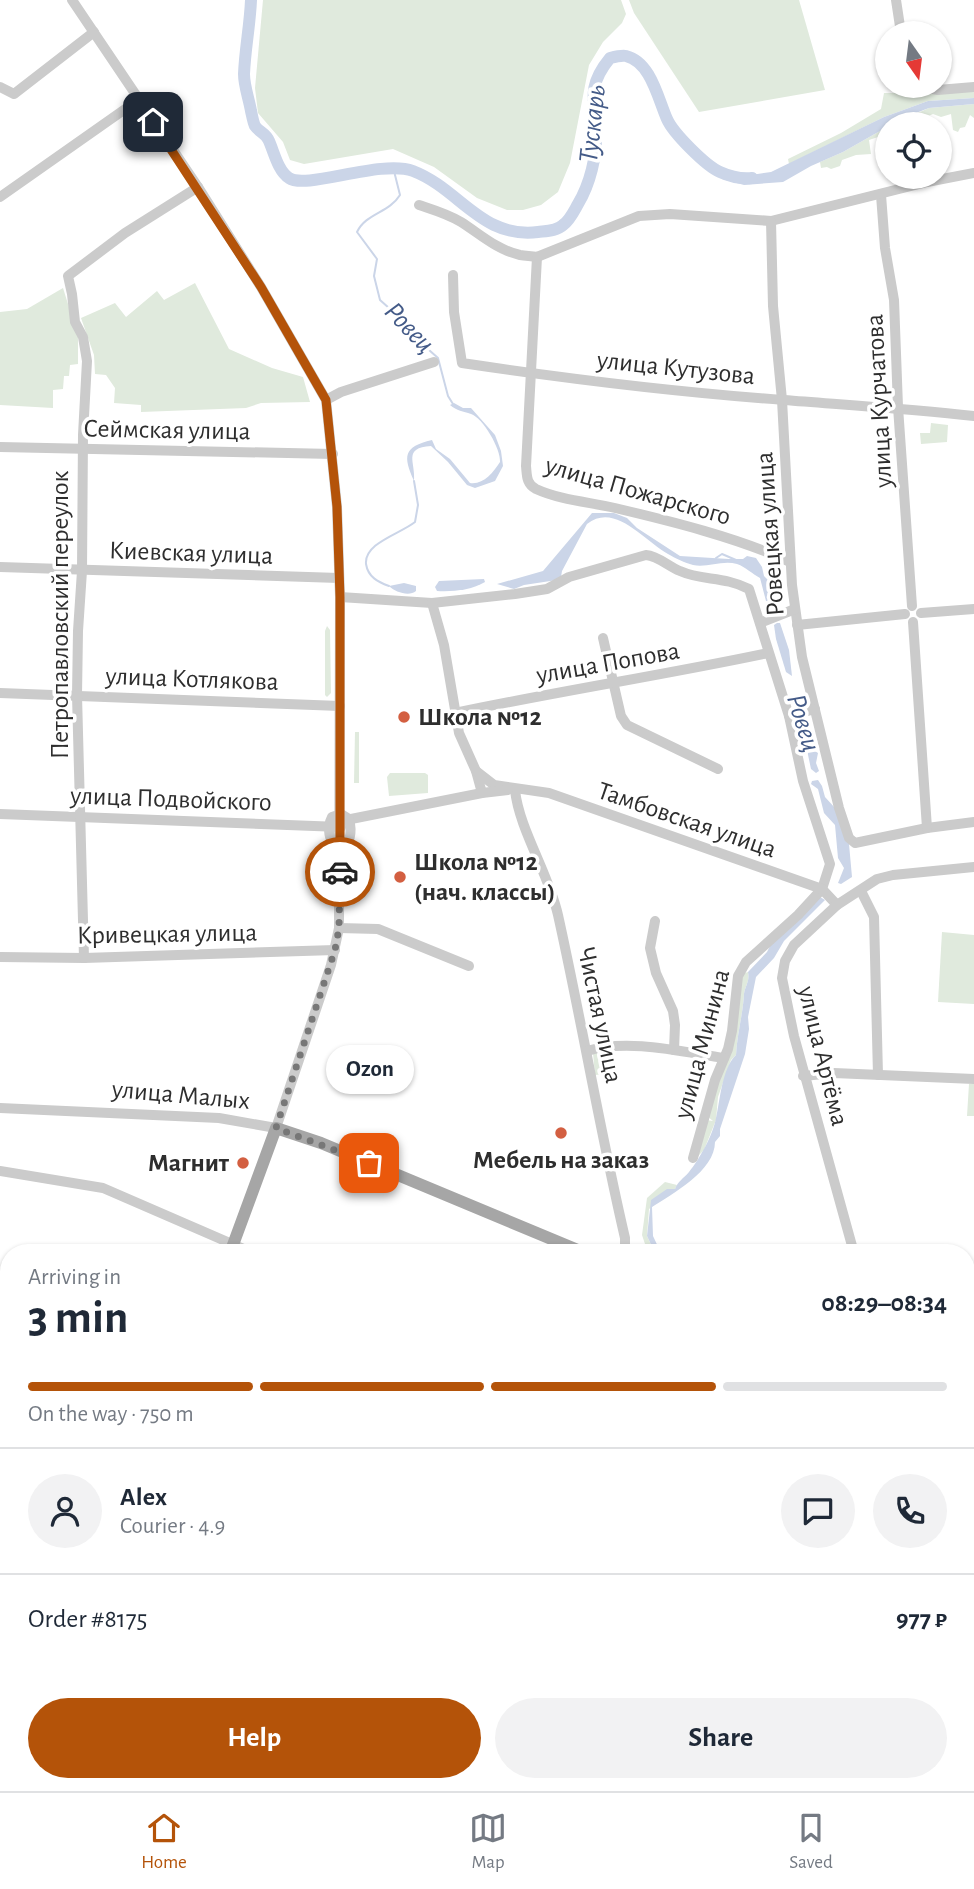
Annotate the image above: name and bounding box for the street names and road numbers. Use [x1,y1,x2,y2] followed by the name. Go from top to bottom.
[861,313,897,490] street label: улица Курчатова
[595,347,756,389] street label: улица Кутузова
[83,416,251,444] street label: Сеймская улица
[751,451,789,617] street label: Ровецкая улица
[541,452,734,530] street label: улица Пожарского
[47,471,73,759] street label: Петропавловский переулок
[108,537,274,569] street label: Киевская улица
[533,638,682,689] street label: улица Попова
[104,663,279,695] street label: улица Котлякова
[594,777,780,863] street label: Тамбовская улица
[69,782,272,816] street label: улица Подвойского
[77,919,258,949] street label: Кривецкая улица
[573,945,627,1086] street label: Чистая улица
[669,966,734,1123] street label: улица Минина
[793,983,853,1129] street label: улица Артёма
[110,1076,251,1114] street label: улица Малых

